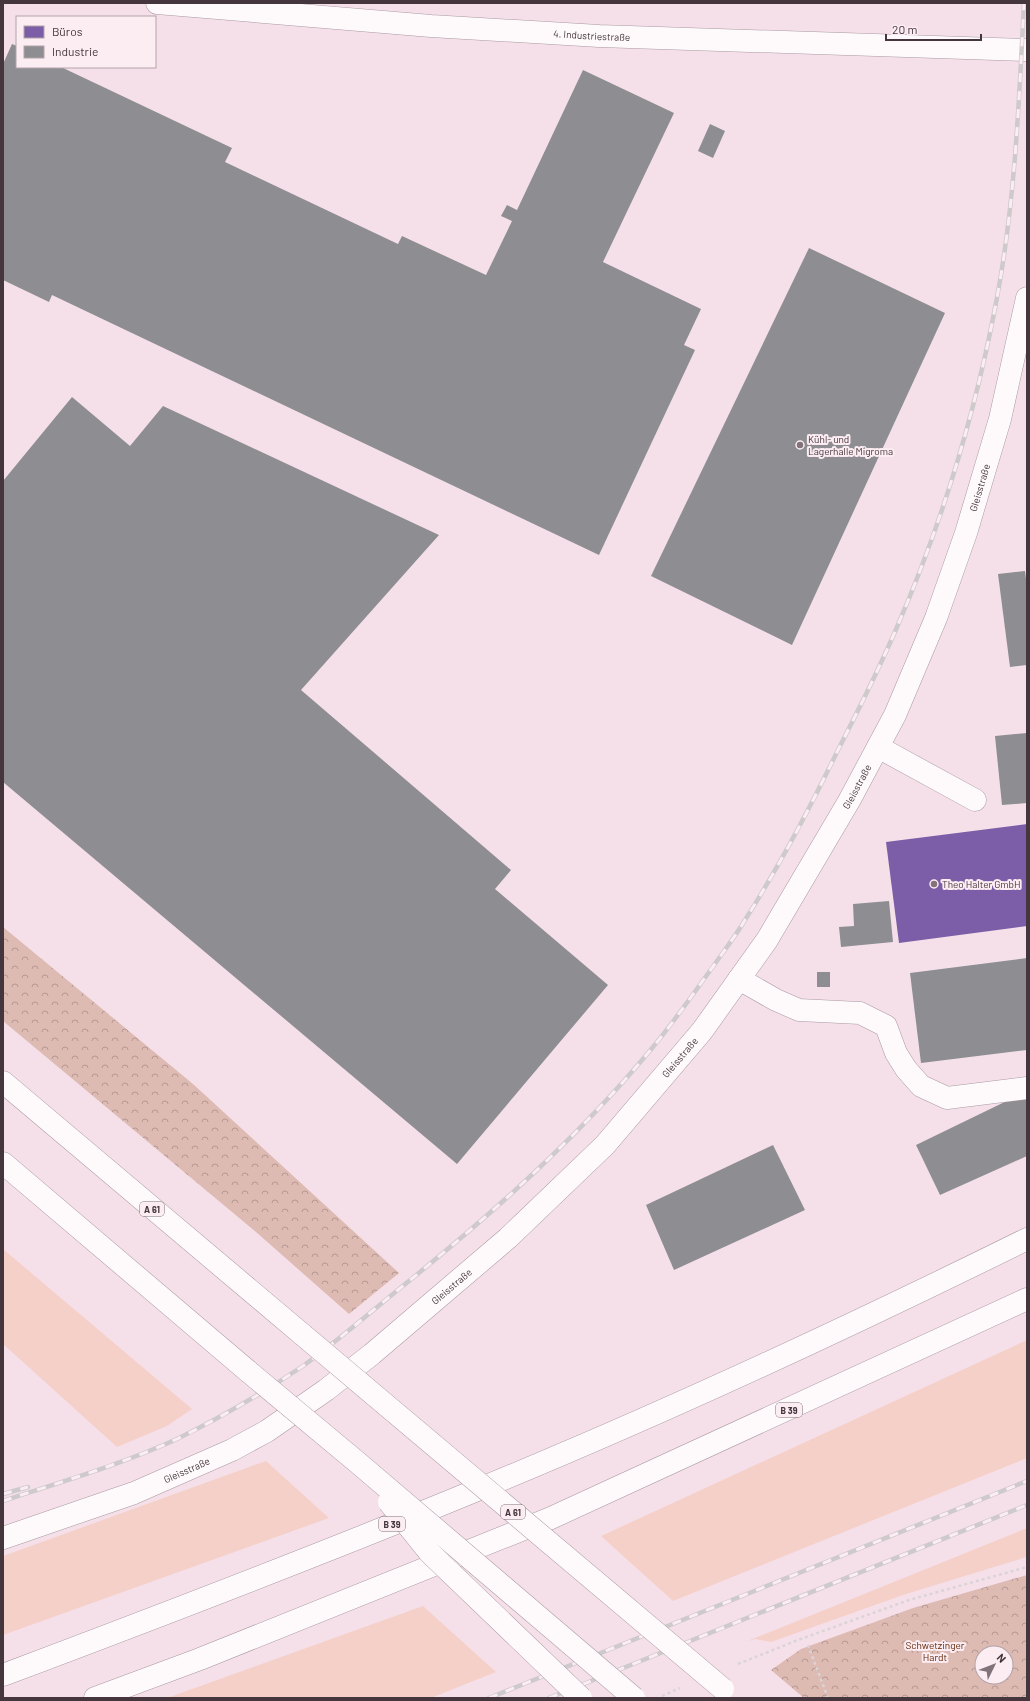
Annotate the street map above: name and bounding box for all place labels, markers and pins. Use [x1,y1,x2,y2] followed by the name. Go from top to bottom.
[808,433,893,457] place label: Kühl- und Lagerhalle Migroma
[795,440,805,450] marker: Kühl- und Lagerhalle Migroma
[942,878,1021,890] place label: Theo Halter GmbH
[929,879,939,889] marker: Theo Halter GmbH

